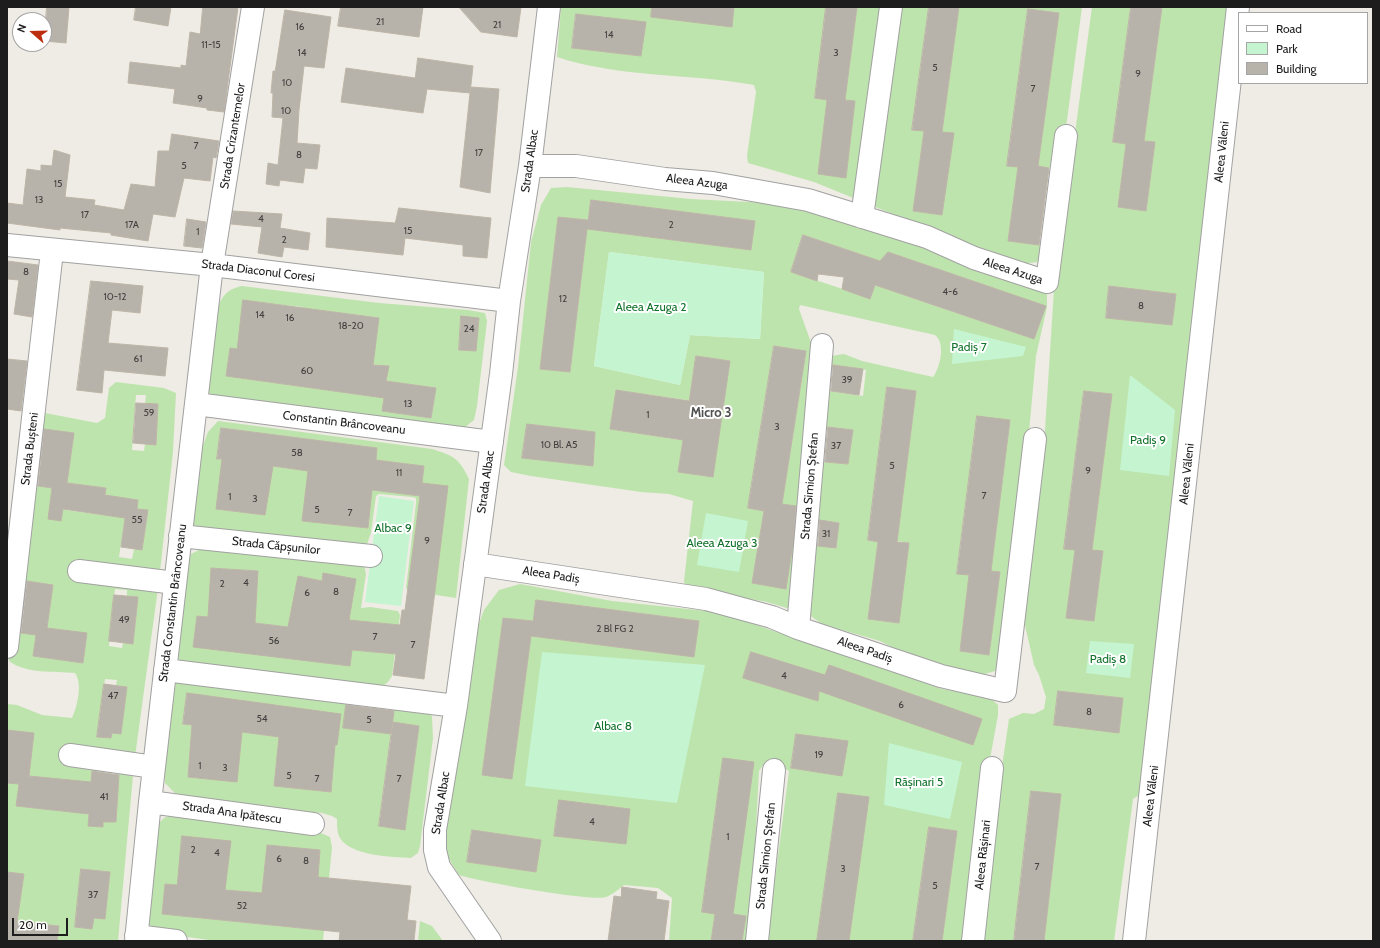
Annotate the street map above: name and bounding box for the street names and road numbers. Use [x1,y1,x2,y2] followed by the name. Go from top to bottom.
[218,82,248,190] street label: Strada Crizantemelor
[1212,121,1232,183] street label: Aleea Văleni
[518,129,542,193] street label: Strada Albac
[665,171,729,193] street label: Aleea Azuga
[981,255,1045,287] street label: Aleea Azuga
[201,257,315,285] street label: Strada Diaconul Coresi
[282,408,406,438] street label: Constantin Brâncoveanu
[18,412,42,486] street label: Strada Bușteni
[798,432,822,540] street label: Strada Simion Ștefan
[1177,443,1197,505] street label: Aleea Văleni
[474,450,498,514] street label: Strada Albac
[156,523,190,683] street label: Strada Constantin Brâncoveanu
[231,534,321,558] street label: Strada Căpșunilor
[521,563,581,587] street label: Aleea Padiș
[835,634,895,666] street label: Aleea Padiș
[1140,765,1162,827] street label: Aleea Văleni
[429,771,453,835] street label: Strada Albac
[181,799,283,827] street label: Strada Ana Ipătescu
[753,802,779,910] street label: Strada Simion Ștefan
[972,819,994,891] street label: Aleea Rășinari

